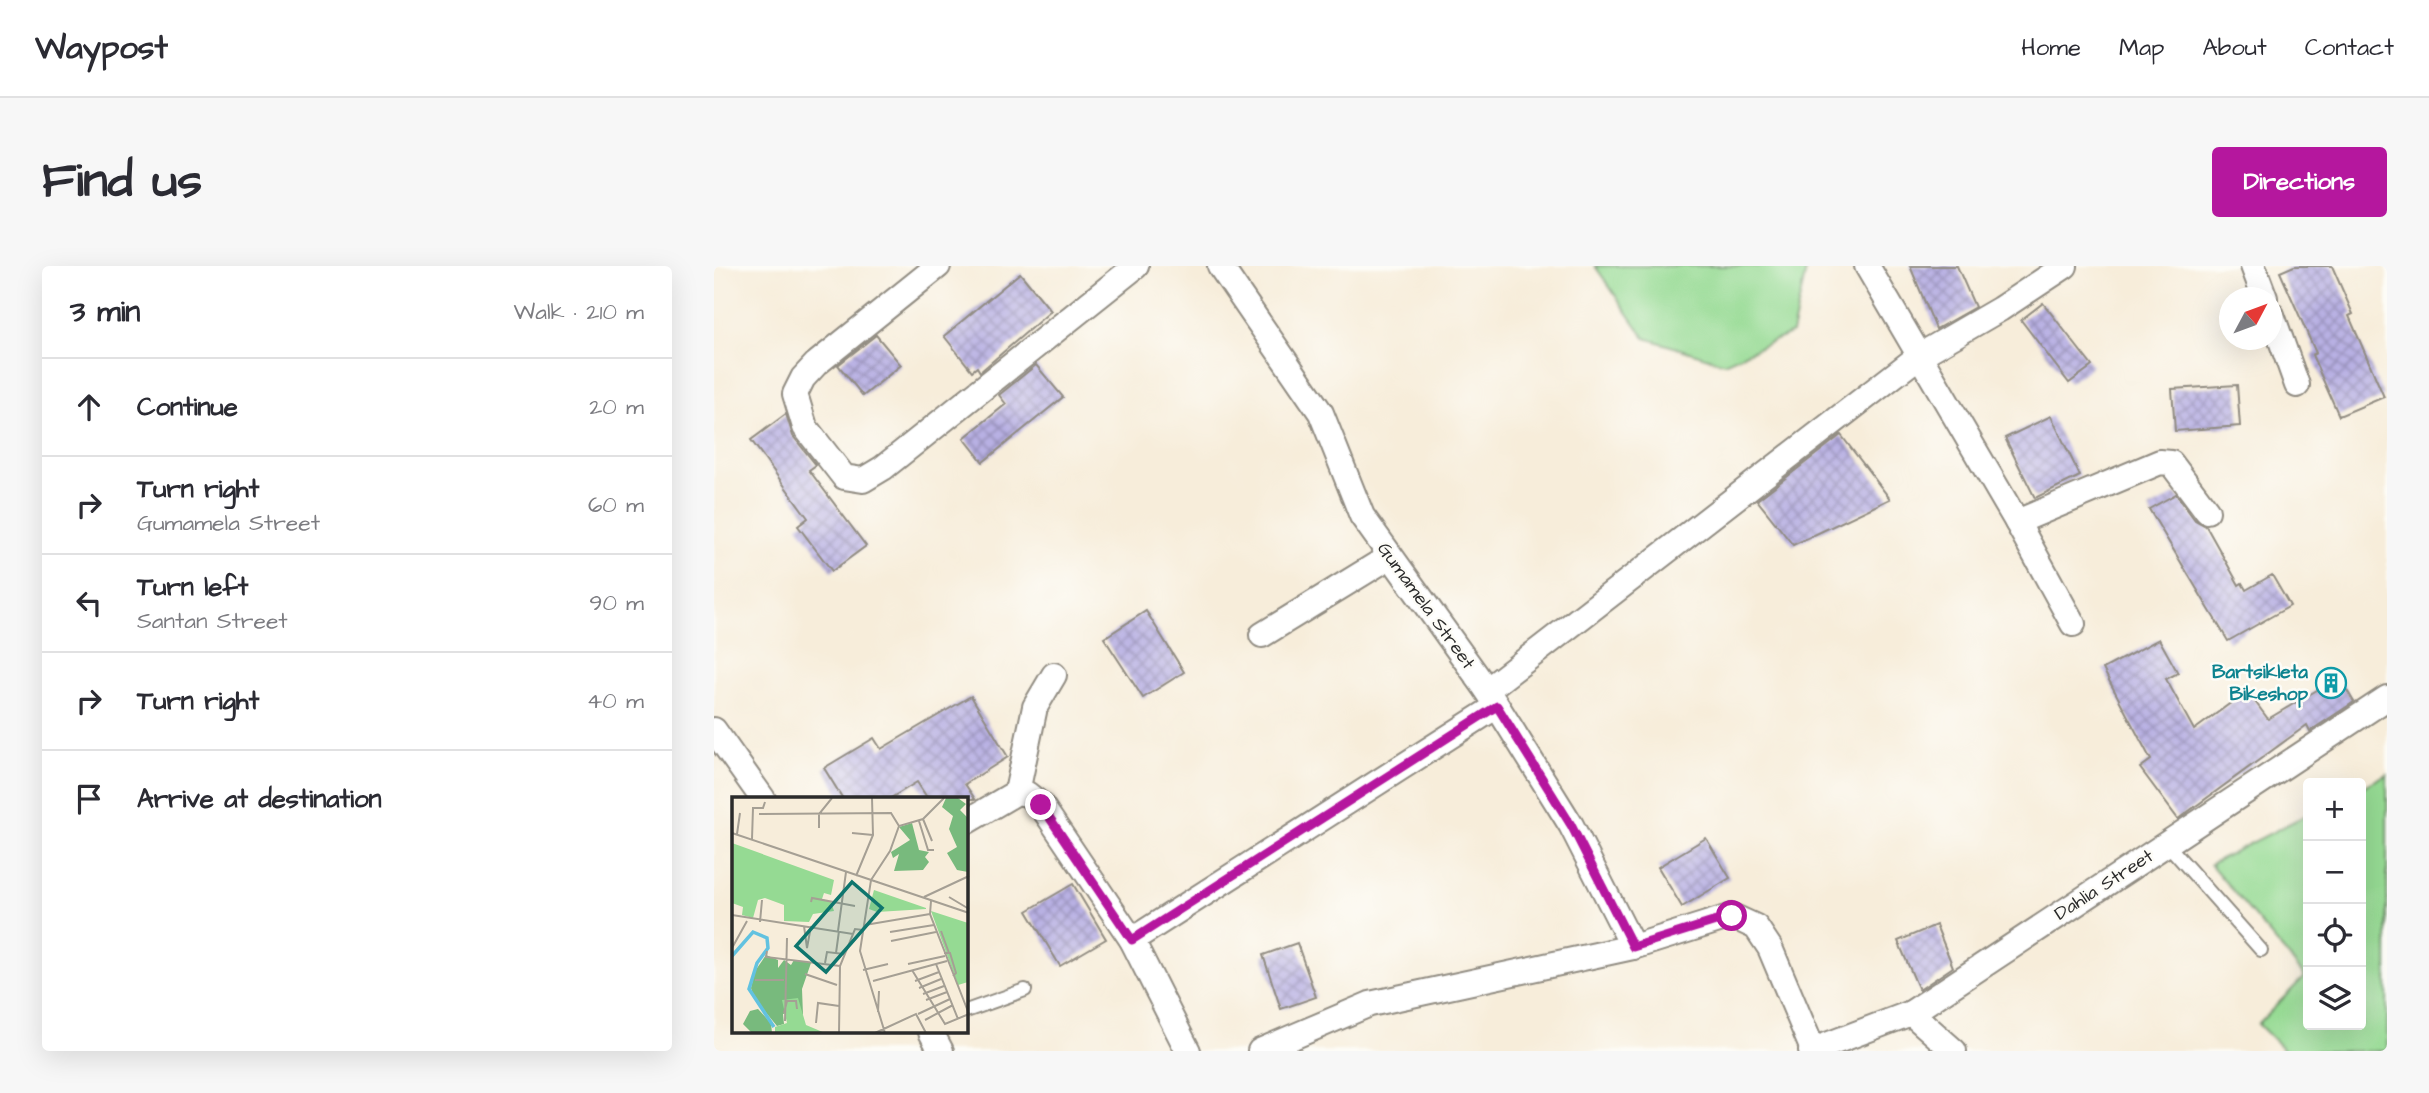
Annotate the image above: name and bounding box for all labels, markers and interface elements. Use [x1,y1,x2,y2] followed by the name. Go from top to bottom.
[35,25,168,71] text: Waypost
[2021,31,2081,65] text: Home
[2119,31,2164,65] text: Map
[2202,31,2267,65] text: About
[2305,31,2394,65] text: Contact
[2212,147,2387,217] button: Directions
[42,148,202,216] text: Find us
[2219,287,2282,350] north arrow
[70,291,140,333] text: 3 min
[514,296,644,328] text: Walk · 210 m
[70,388,108,426] icon: ahead
[137,389,238,425] text: Continue
[589,391,644,423] text: 20 m
[137,471,259,507] text: Turn right
[70,486,108,524] icon: right
[588,489,644,521] text: 60 m
[137,507,320,539] text: Gumamela Street
[1371,537,1482,675] street label: Gumamela Street
[137,569,248,605] text: Turn left
[70,584,108,622] icon: left
[589,587,644,619] text: 90 m
[137,605,288,637] text: Santan Street
[2212,659,2308,708] place label: Bartsikleta Bikeshop
[2314,666,2348,700] building icon: Bartsikleta Bikeshop
[70,682,108,720] icon: right
[137,683,259,719] text: Turn right
[587,685,644,717] text: 40 m
[2303,778,2366,1030] map controls
[2303,778,2366,841] button: +
[70,780,108,818] icon: arrive
[137,781,382,817] text: Arrive at destination
[1025,789,1056,820] route end
[732,797,968,1034] inset map
[2303,841,2366,904] button: −
[2049,843,2159,927] street label: Dahlia Street
[1716,900,1747,931] route start
[2303,904,2366,967] button: locate
[2303,967,2366,1030] button: layers

